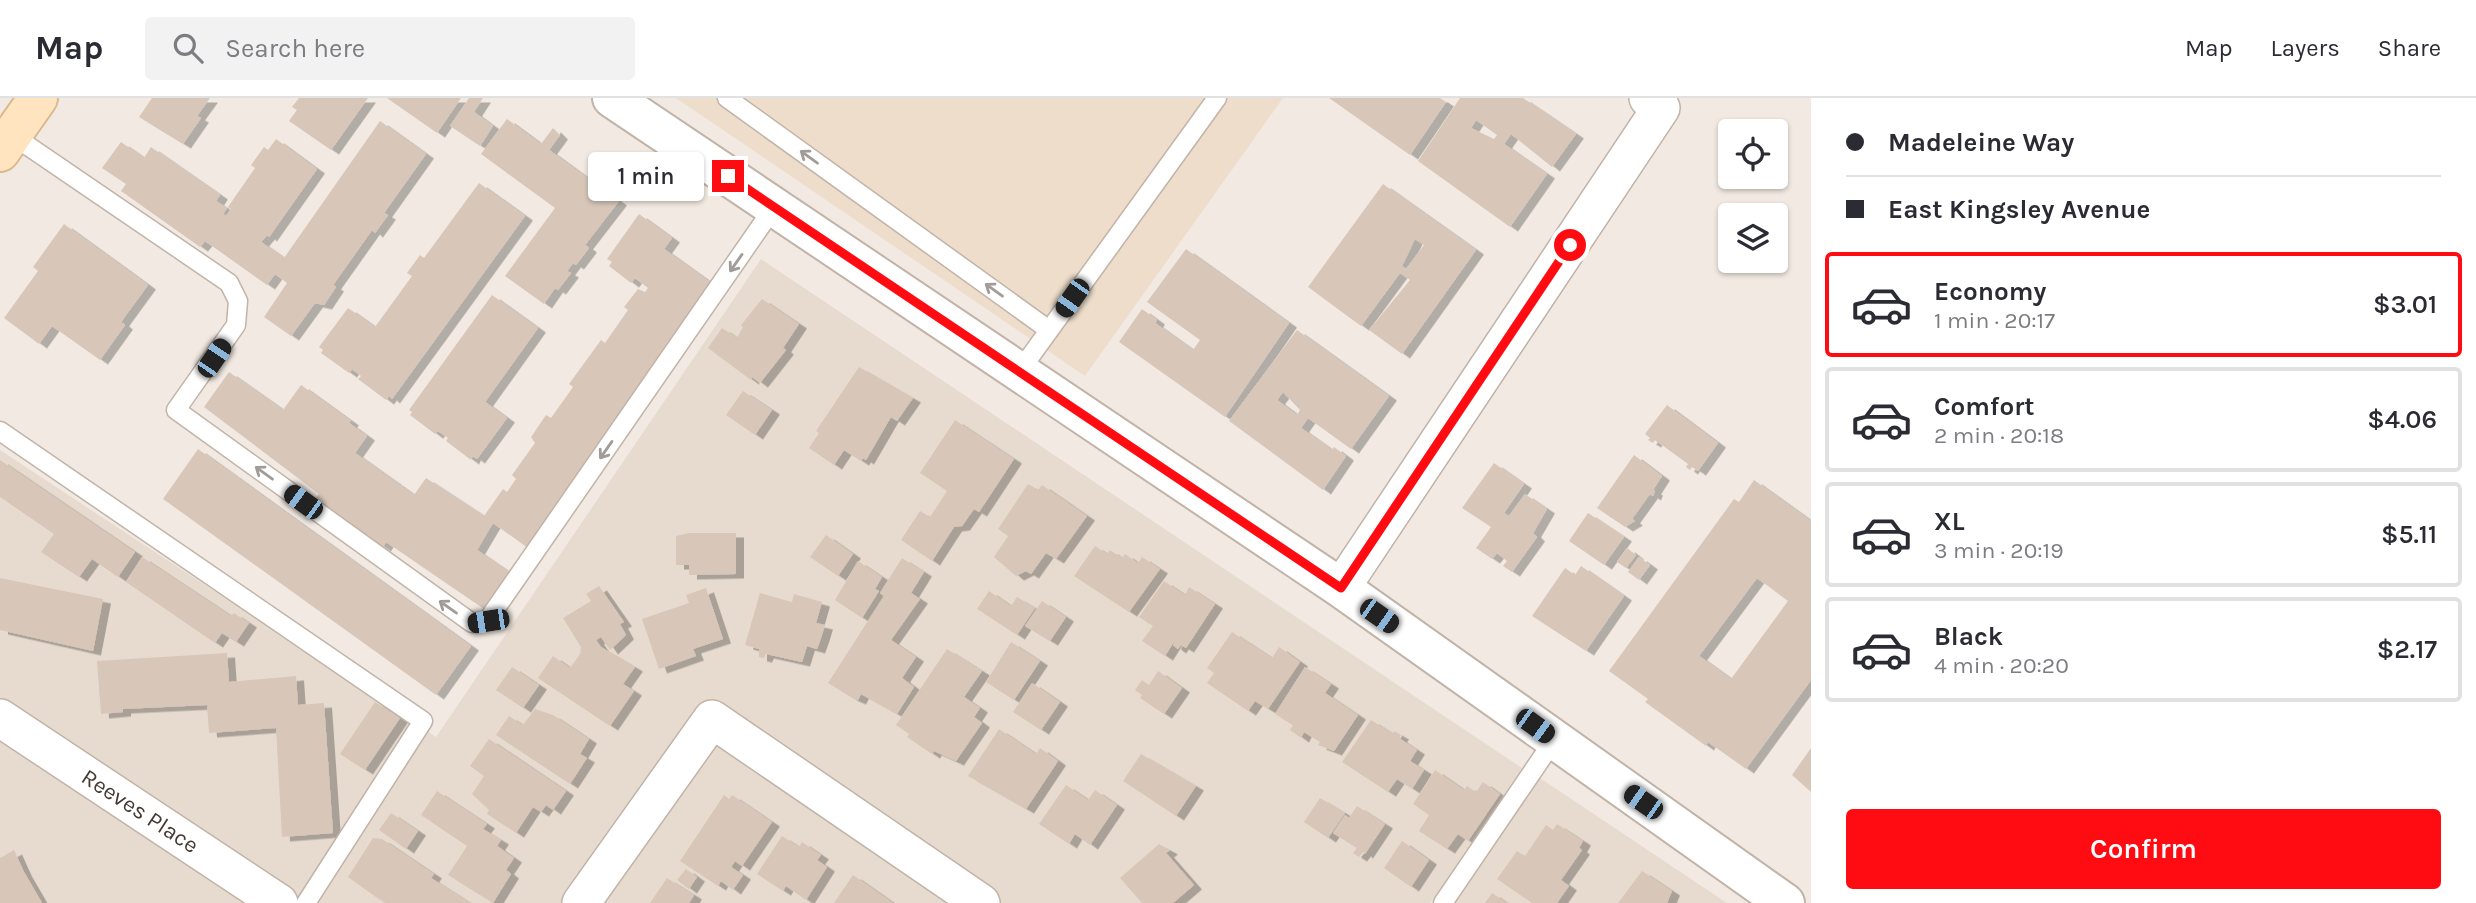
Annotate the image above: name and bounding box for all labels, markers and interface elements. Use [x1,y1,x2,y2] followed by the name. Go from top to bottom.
[145,17,635,80] search box
[35,29,103,67] text: Map
[169,29,207,67] icon: search
[225,33,365,64] text: Search here
[2185,34,2233,62] text: Map
[2271,34,2340,62] text: Layers
[2378,34,2441,62] text: Share
[1718,119,1788,273] map controls
[1718,119,1788,189] button: locate
[1888,127,2074,158] text: Madeleine Way
[800,150,819,164] one-way arrow
[588,152,704,200] callout: 1 min
[712,160,744,192] route end
[617,163,675,190] text: 1 min
[1888,194,2150,225] text: East Kingsley Avenue
[1718,203,1788,273] button: layers
[1554,229,1586,261] route start
[729,253,743,273] one-way arrow
[1850,273,1913,336] icon: car
[1052,275,1093,321] car
[1934,276,2046,307] text: Economy
[985,283,1004,297] one-way arrow
[2373,289,2437,320] text: $3.01
[1934,307,2055,334] text: 1 min · 20:17
[194,335,235,381] car
[1850,388,1913,451] icon: car
[1934,391,2035,422] text: Comfort
[2367,404,2437,435] text: $4.06
[1934,422,2064,449] text: 2 min · 20:18
[599,440,613,459] one-way arrow
[255,466,274,481] one-way arrow
[280,481,327,523] car
[1850,503,1913,566] icon: car
[1934,506,1965,537] text: XL
[2381,519,2437,550] text: $5.11
[1934,537,2064,564] text: 3 min · 20:19
[1356,595,1403,637] car
[439,600,458,614] one-way arrow
[466,607,511,635] car
[1850,618,1913,681] icon: car
[1934,621,2003,652] text: Black
[2377,634,2437,665] text: $2.17
[1934,652,2069,679] text: 4 min · 20:20
[1512,705,1559,747] car
[76,763,204,859] street label: Reeves Place
[1620,781,1667,823] car
[1846,809,2441,889] button: Confirm

